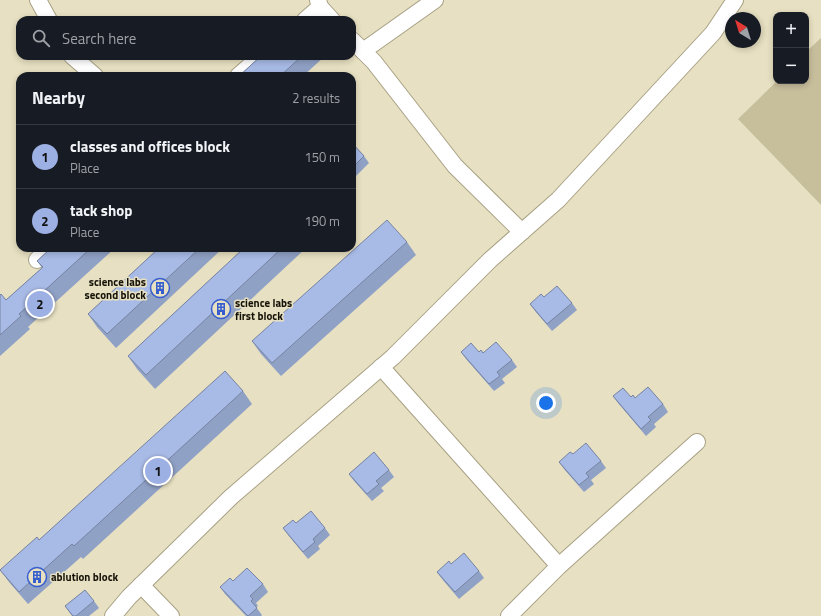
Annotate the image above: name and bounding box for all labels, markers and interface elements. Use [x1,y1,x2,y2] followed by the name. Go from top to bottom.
[725,12,761,48] north arrow
[773,12,809,84] map controls
[773,12,809,48] button: +
[16,16,356,60] search box
[30,27,52,49] icon: search
[62,27,136,50] text: Search here
[773,48,809,84] button: −
[32,85,85,111] text: Nearby
[292,88,340,108] text: 2 results
[70,135,230,158] text: classes and offices block
[41,147,49,167] text: 1
[304,147,340,167] text: 150 m
[70,158,99,178] text: Place
[70,199,132,222] text: tack shop
[41,211,49,231] text: 2
[304,211,340,231] text: 190 m
[70,222,99,242] text: Place
[85,274,146,303] place label: science labs second block
[149,277,171,299] building icon: science labs second block
[27,289,53,319] pin: 2
[235,295,292,324] place label: science labs first block
[210,298,232,320] building icon: science labs first block
[536,393,556,413] your location
[145,456,171,486] pin: 1
[26,566,48,588] building icon: ablution block
[51,569,119,585] place label: ablution block

